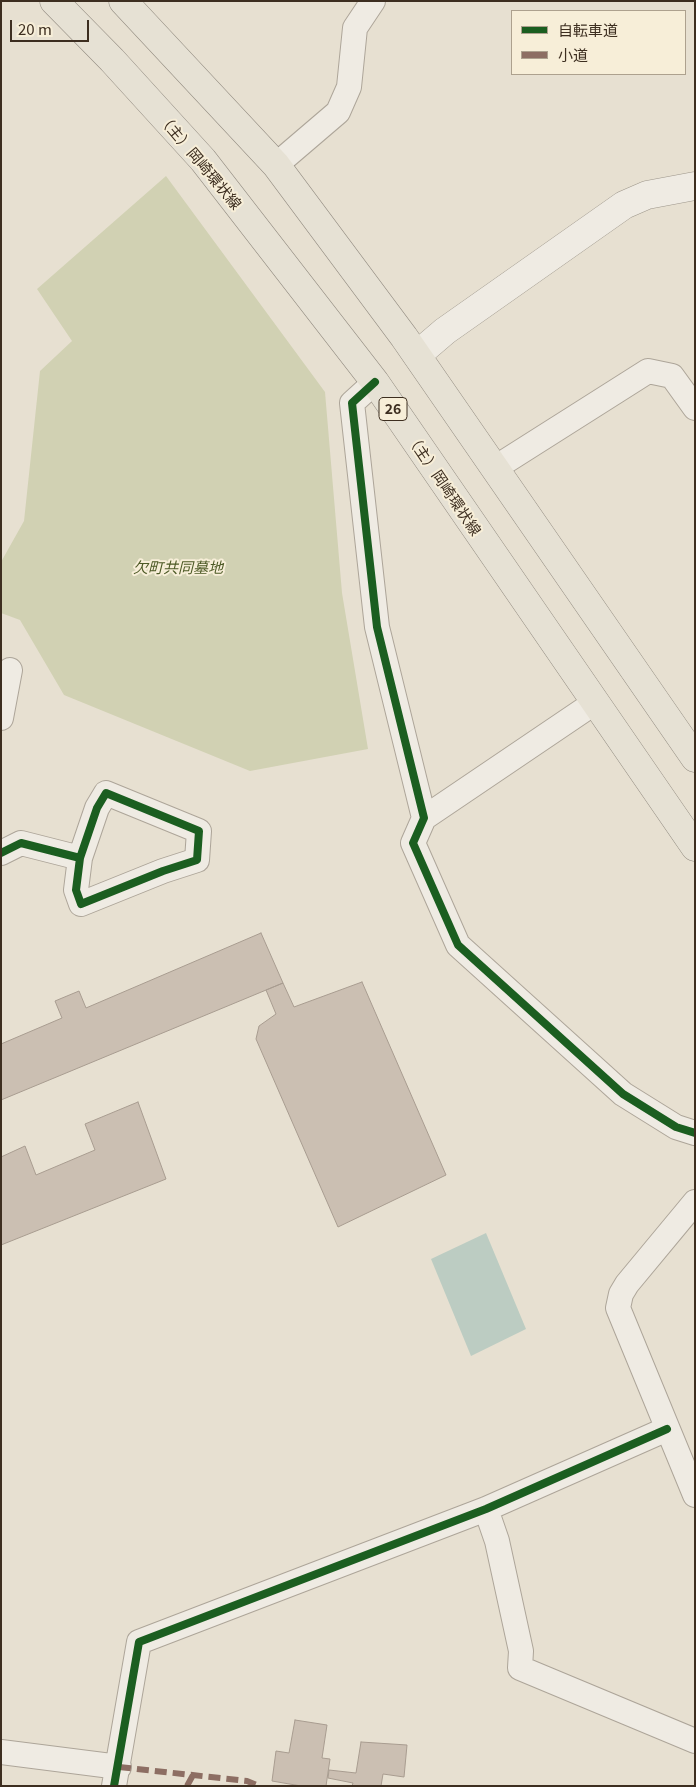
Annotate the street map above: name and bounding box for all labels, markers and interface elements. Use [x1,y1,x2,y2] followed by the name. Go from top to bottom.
[12,10,91,42] scale bar
[511,10,686,75] legend
[18,18,52,39] text: 20 m
[558,19,618,40] text: 自転車道
[558,44,588,65] text: 小道
[155,109,245,213] street label: （主）岡崎環状線
[379,398,407,420] road number: 26
[403,429,485,539] street label: （主）岡崎環状線
[133,558,223,576] park label: 欠町共同墓地

